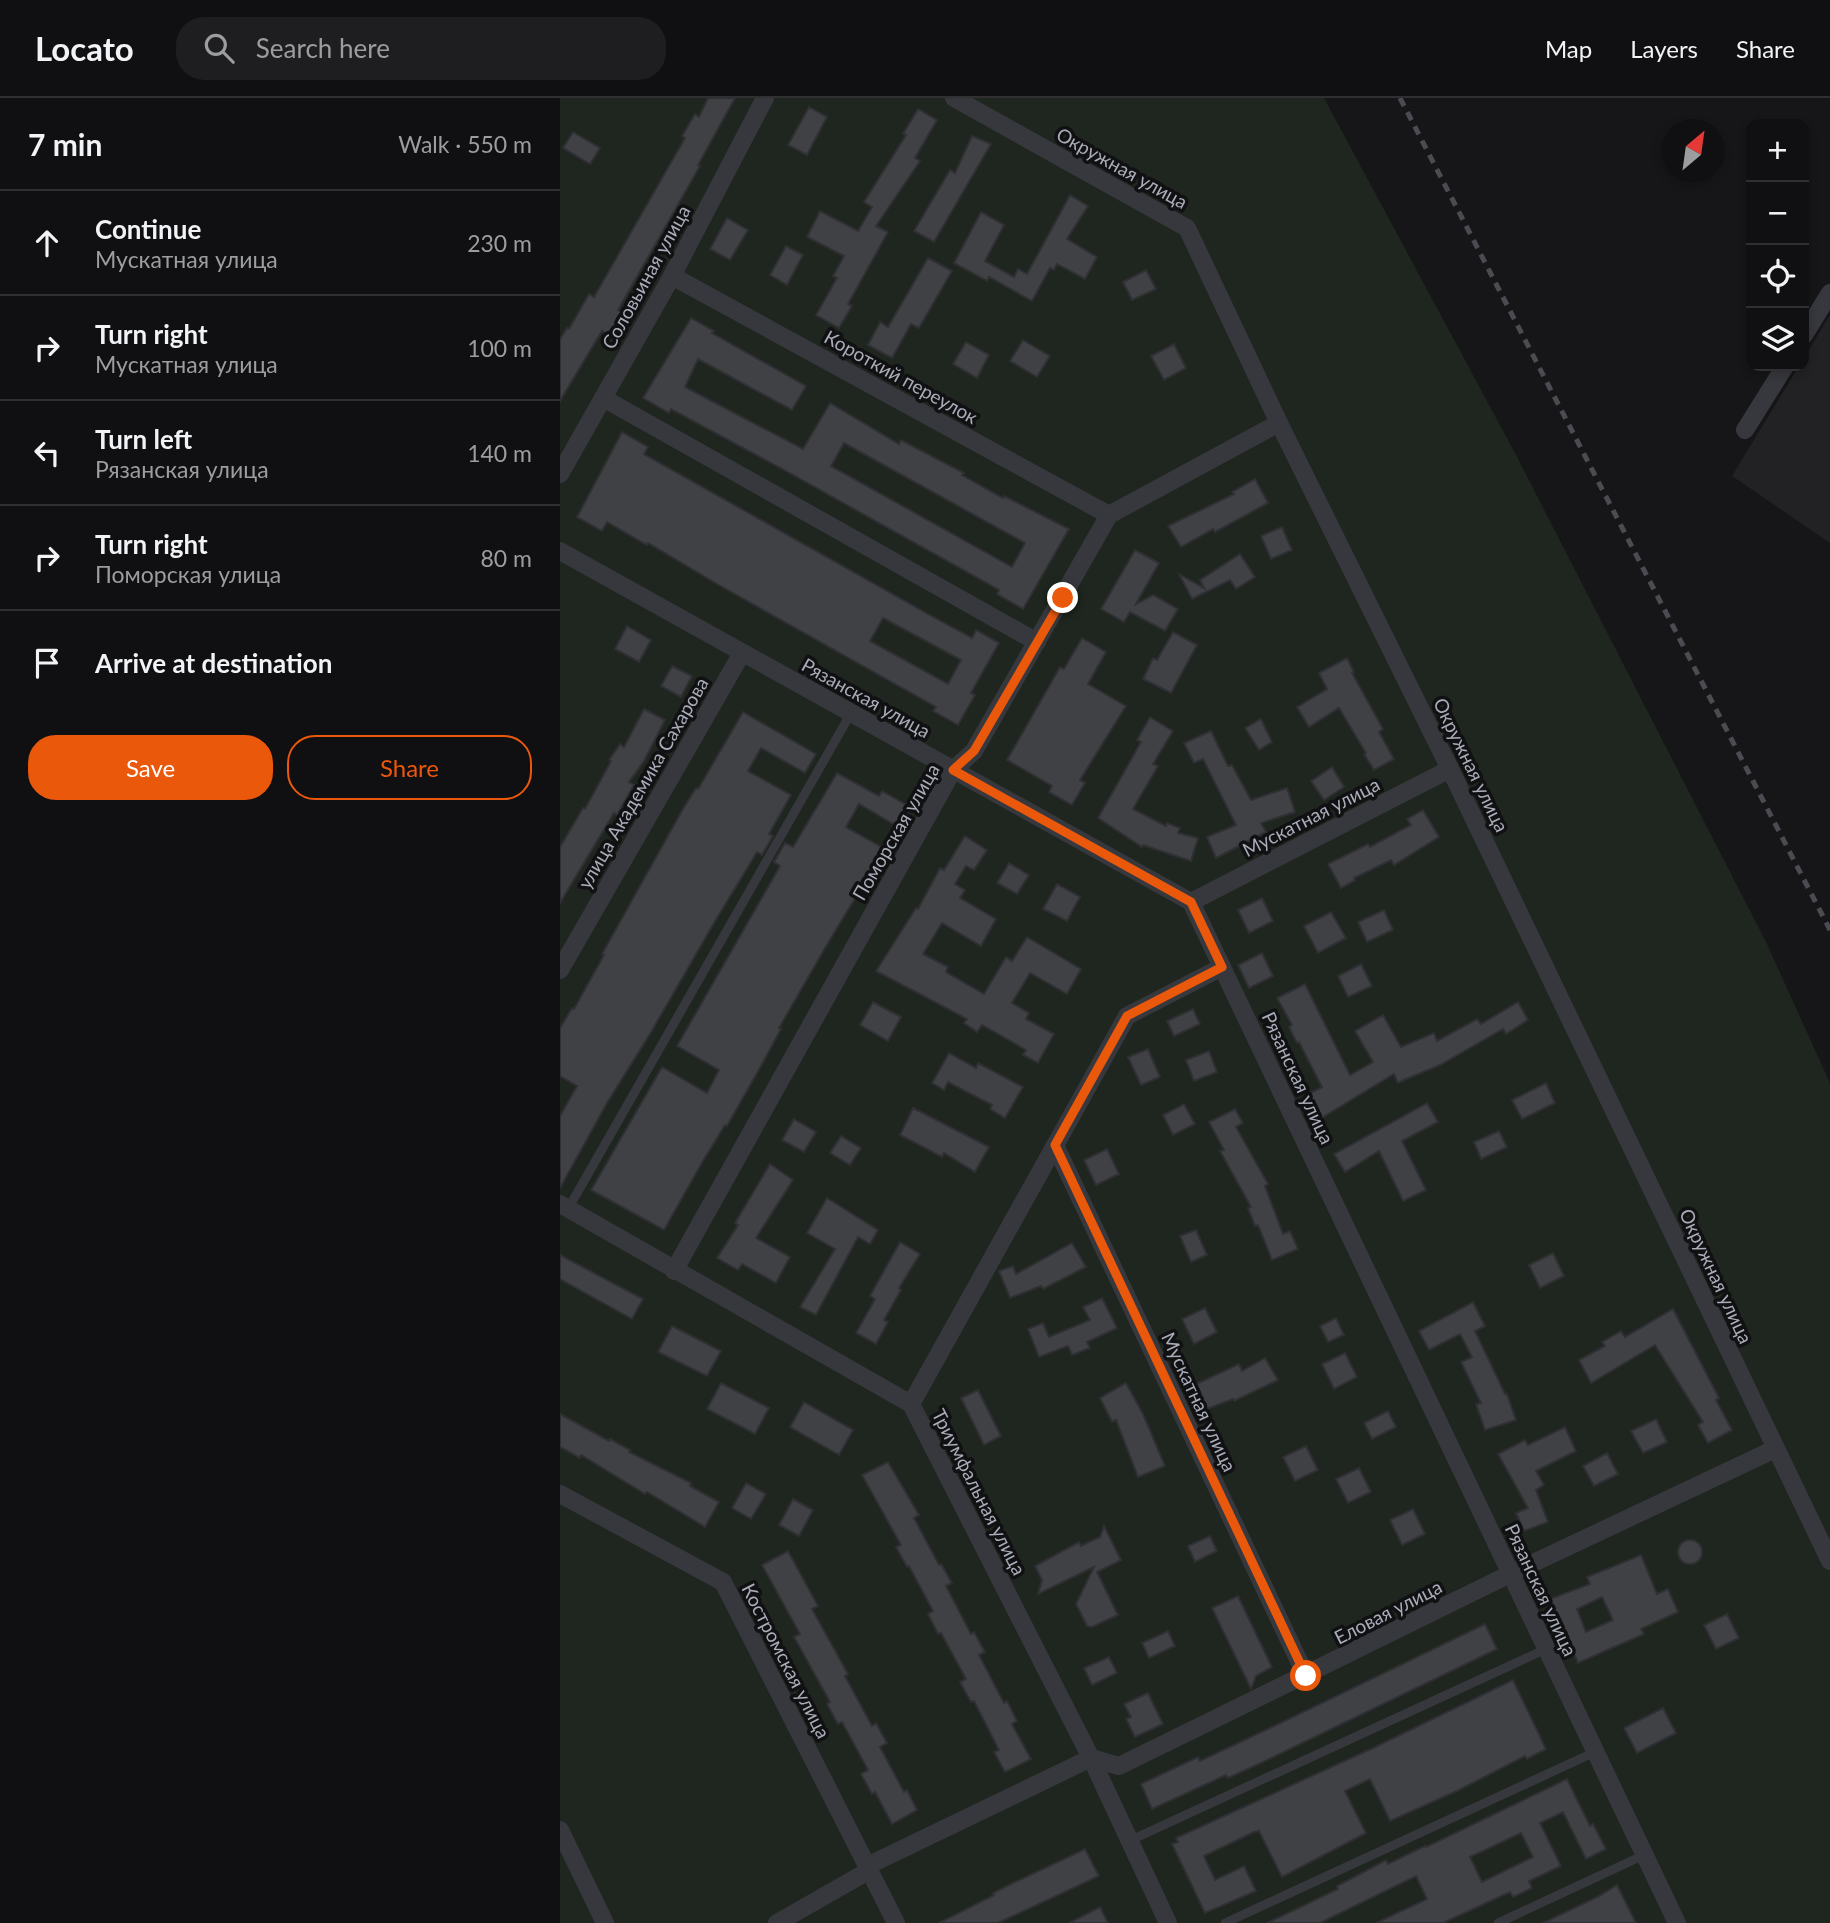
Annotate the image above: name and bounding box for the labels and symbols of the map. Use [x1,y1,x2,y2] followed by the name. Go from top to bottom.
[1662,119,1725,182] north arrow
[1053,122,1192,213] street label: Окружная улица
[597,201,695,353] street label: Соловьиная улица
[821,325,982,428] street label: Короткий переулок
[1047,582,1078,613] route end
[798,653,935,742] street label: Рязанская улица
[573,673,713,893] street label: улица Академика Сахарова
[1429,694,1514,836] street label: Окружная улица
[847,759,944,904] street label: Поморская улица
[1238,772,1383,861] street label: Мускатная улица
[1258,1008,1339,1148] street label: Рязанская улица
[1675,1205,1758,1347] street label: Окружная улица
[1157,1329,1242,1475] street label: Мускатная улица
[928,1405,1031,1579] street label: Триумфальная улица
[1501,1520,1582,1660] street label: Рязанская улица
[1330,1575,1446,1649] street label: Еловая улица
[737,1579,835,1742] street label: Костромская улица
[1290,1660,1321,1691] route start

